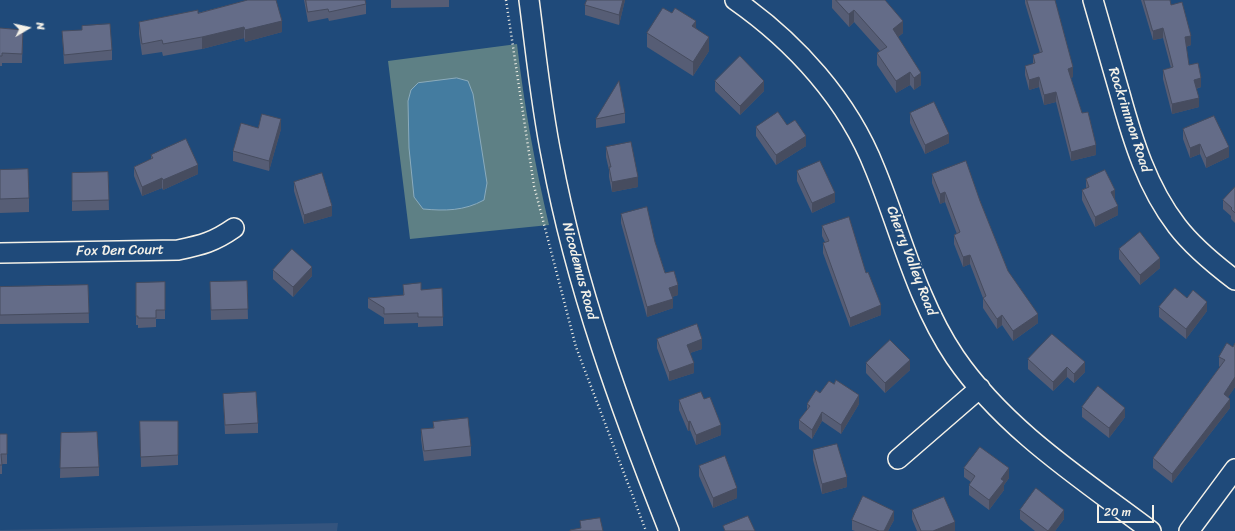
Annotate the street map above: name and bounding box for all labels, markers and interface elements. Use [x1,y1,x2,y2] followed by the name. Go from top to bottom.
[8,8,48,48] north arrow
[30,21,50,31] text: N
[1104,65,1154,175] street label: Rockrimmon Road
[882,204,940,318] street label: Cherry Valley Road
[558,220,600,322] street label: Nicodemus Road
[76,242,164,260] street label: Fox Den Court
[1099,497,1156,523] scale bar
[1104,501,1131,523] text: 20 m

